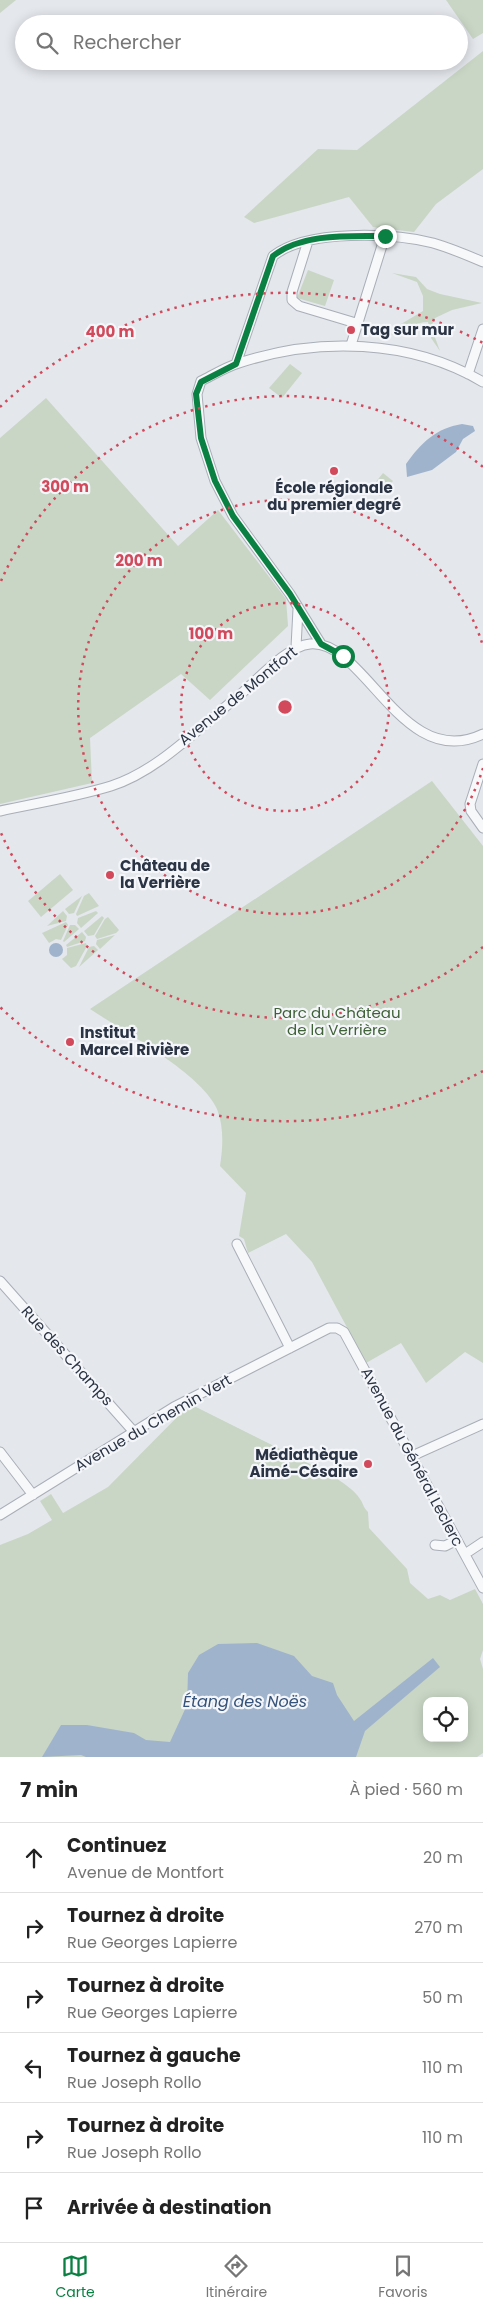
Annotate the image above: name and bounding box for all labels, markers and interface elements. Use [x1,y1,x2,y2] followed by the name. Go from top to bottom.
[15,15,468,70] search box
[33,29,61,57] icon: search
[73,29,181,56] text: Rechercher
[374,225,397,248] route end
[361,319,454,340] place label: Tag sur mur
[86,321,135,342] text: 400 m
[345,324,357,336] marker: Tag sur mur
[328,465,340,477] marker: École régionale du premier degré
[41,476,89,497] text: 300 m
[267,477,401,515] place label: École régionale du premier degré
[115,550,163,571] text: 200 m
[189,623,233,644] text: 100 m
[174,641,301,750] street label: Avenue de Montfort
[332,645,355,668] route start
[276,698,294,716] centre of rings
[120,855,210,893] place label: Château de la Verrière
[104,869,116,881] marker: Château de la Verrière
[273,1002,401,1040] park label: Parc du Château de la Verrière
[80,1022,189,1060] place label: Institut Marcel Rivière
[64,1036,76,1048] marker: Institut Marcel Rivière
[17,1301,118,1410] street label: Rue des Champs
[356,1364,469,1550] street label: Avenue du Général Leclerc
[71,1369,235,1476] street label: Avenue du Chemin Vert
[249,1444,358,1482] place label: Médiathèque Aimé-Césaire
[362,1458,374,1470] marker: Médiathèque Aimé-Césaire
[183,1690,307,1713] water label: Étang des Noës
[423,1697,468,1742] map controls
[423,1697,468,1742] button: locate
[20,1775,78,1804] text: 7 min
[350,1778,463,1801] text: À pied · 560 m
[67,1832,166,1859] text: Continuez
[20,1844,48,1872] icon: ahead
[423,1846,463,1869] text: 20 m
[67,1861,224,1884] text: Avenue de Montfort
[67,1902,224,1929] text: Tournez à droite
[20,1914,48,1942] icon: right
[414,1916,463,1939] text: 270 m
[67,1931,237,1954] text: Rue Georges Lapierre
[67,1972,224,1999] text: Tournez à droite
[20,1984,48,2012] icon: right
[422,1986,463,2009] text: 50 m
[67,2001,237,2024] text: Rue Georges Lapierre
[67,2042,241,2069] text: Tournez à gauche
[20,2054,48,2082] icon: left
[422,2056,463,2079] text: 110 m
[67,2071,202,2094] text: Rue Joseph Rollo
[67,2112,224,2139] text: Tournez à droite
[20,2124,48,2152] icon: right
[422,2126,463,2149] text: 110 m
[67,2141,202,2164] text: Rue Joseph Rollo
[20,2194,48,2222] icon: arrive
[67,2194,272,2221] text: Arrivée à destination
[55,2252,95,2303] tab: Carte
[206,2252,267,2303] tab: Itinéraire
[378,2252,428,2303] tab: Favoris

